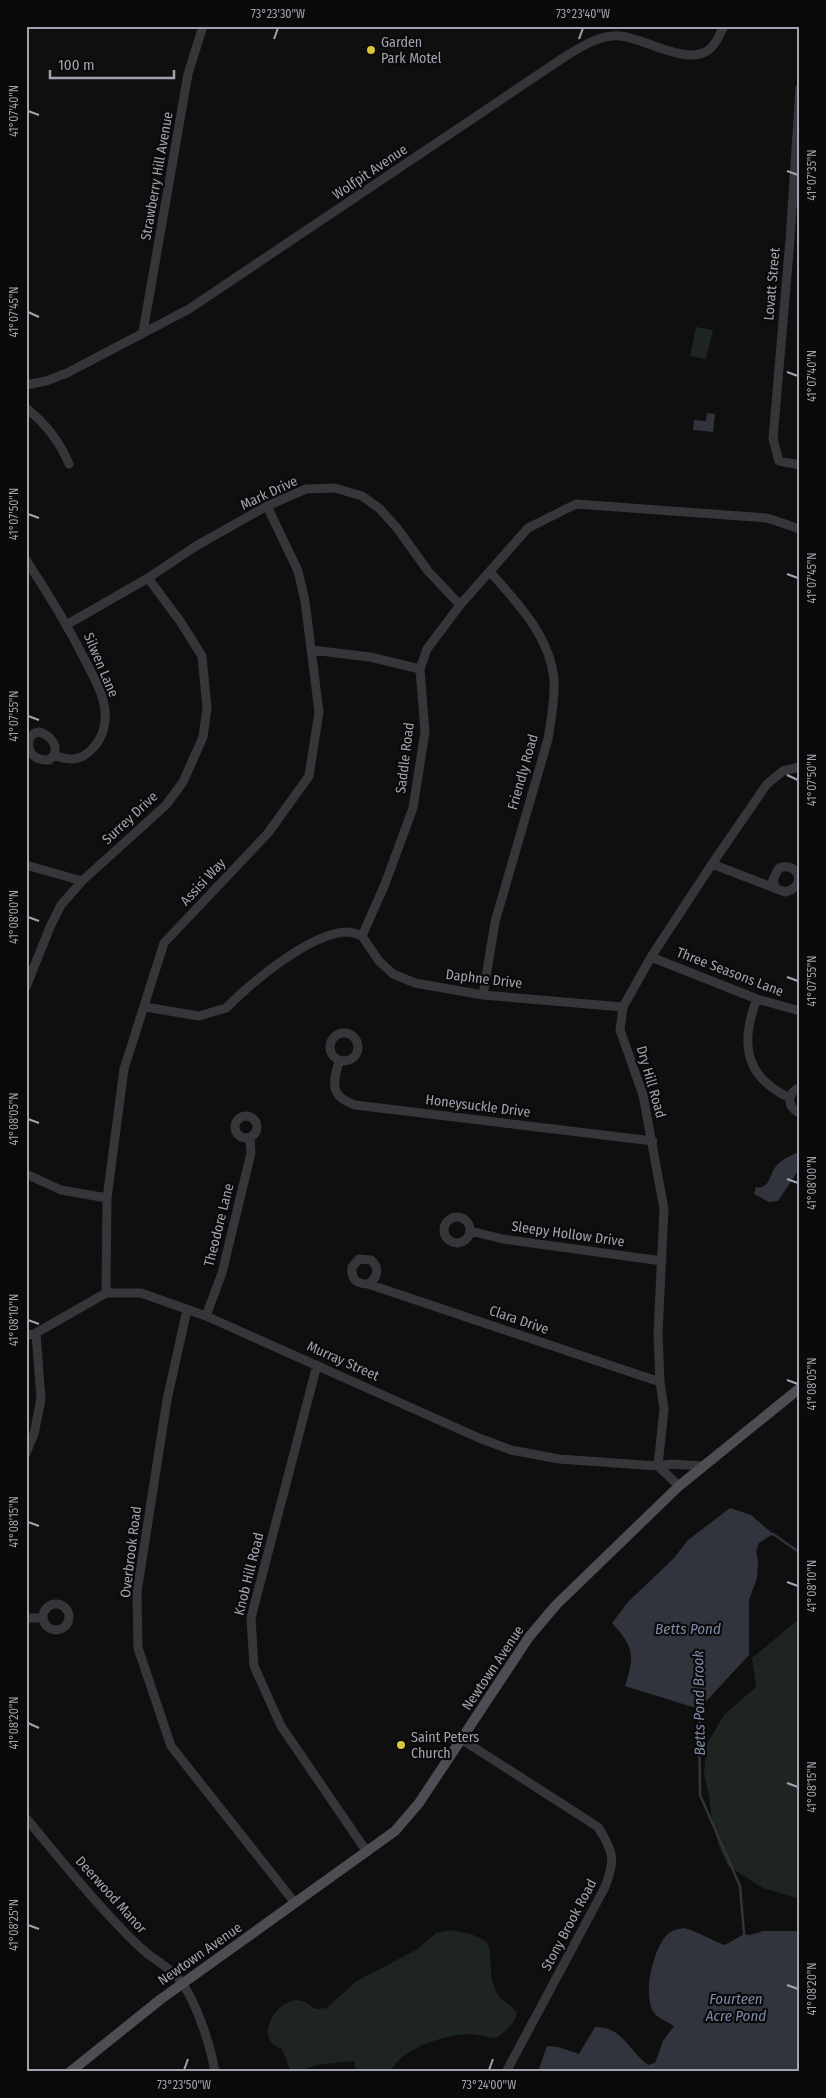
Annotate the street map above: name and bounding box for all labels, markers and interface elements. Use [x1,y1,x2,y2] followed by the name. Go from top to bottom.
[251,7,305,21] text: 73°23'30"W
[556,7,610,21] text: 73°23'40"W
[381,34,442,67] place label: Garden Park Motel
[365,44,377,56] marker: Garden Park Motel
[50,48,174,80] scale bar
[58,56,95,74] text: 100 m
[7,85,21,137] text: 41°07'40"N
[137,110,177,242] street label: Strawberry Hill Avenue
[329,141,411,203] street label: Wolfpit Avenue
[805,149,819,201] text: 41°07'35"N
[760,246,784,321] street label: Lovatt Street
[7,286,21,338] text: 41°07'45"N
[805,350,819,402] text: 41°07'40"N
[238,472,300,514] street label: Mark Drive
[7,488,21,540] text: 41°07'50"N
[805,552,819,604] text: 41°07'45"N
[80,630,122,700] street label: Silwen Lane
[7,690,21,742] text: 41°07'55"N
[392,721,418,795] street label: Saddle Road
[504,732,542,812] street label: Friendly Road
[805,754,819,806] text: 41°07'50"N
[99,788,161,848] street label: Surrey Drive
[177,854,230,909] street label: Assisi Way
[7,890,21,944] text: 41°08'00"N
[674,944,786,1000] street label: Three Seasons Lane
[805,955,819,1007] text: 41°07'55"N
[445,966,523,992] street label: Daphne Drive
[633,1044,669,1120] street label: Dry Hill Road
[425,1091,531,1121] street label: Honeysuckle Drive
[7,1092,21,1146] text: 41°08'05"N
[805,1156,819,1210] text: 41°08'00"N
[200,1182,238,1268] street label: Theodore Lane
[510,1218,626,1250] street label: Sleepy Hollow Drive
[7,1294,21,1346] text: 41°08'10"N
[487,1302,551,1338] street label: Clara Drive
[304,1338,382,1385] street label: Murray Street
[805,1357,819,1411] text: 41°08'05"N
[7,1496,21,1548] text: 41°08'15"N
[117,1505,145,1599] street label: Overbrook Road
[231,1531,267,1617] street label: Knob Hill Road
[805,1560,819,1612] text: 41°08'10"N
[655,1620,721,1638] water label: Betts Pond
[458,1622,528,1713] street label: Newtown Avenue
[689,1650,709,1756] water label: Betts Pond Brook
[7,1696,21,1750] text: 41°08'20"N
[411,1729,479,1762] place label: Saint Peters Church
[395,1739,407,1751] marker: Saint Peters Church
[805,1761,819,1813] text: 41°08'15"N
[72,1853,150,1937] street label: Deerwood Manor
[538,1876,600,1974] street label: Stony Brook Road
[7,1899,21,1951] text: 41°08'25"N
[155,1919,245,1989] street label: Newtown Avenue
[805,1962,819,2016] text: 41°08'20"N
[705,1990,766,2025] water label: Fourteen Acre Pond
[157,2078,211,2092] text: 73°23'50"W
[462,2078,516,2092] text: 73°24'00"W

